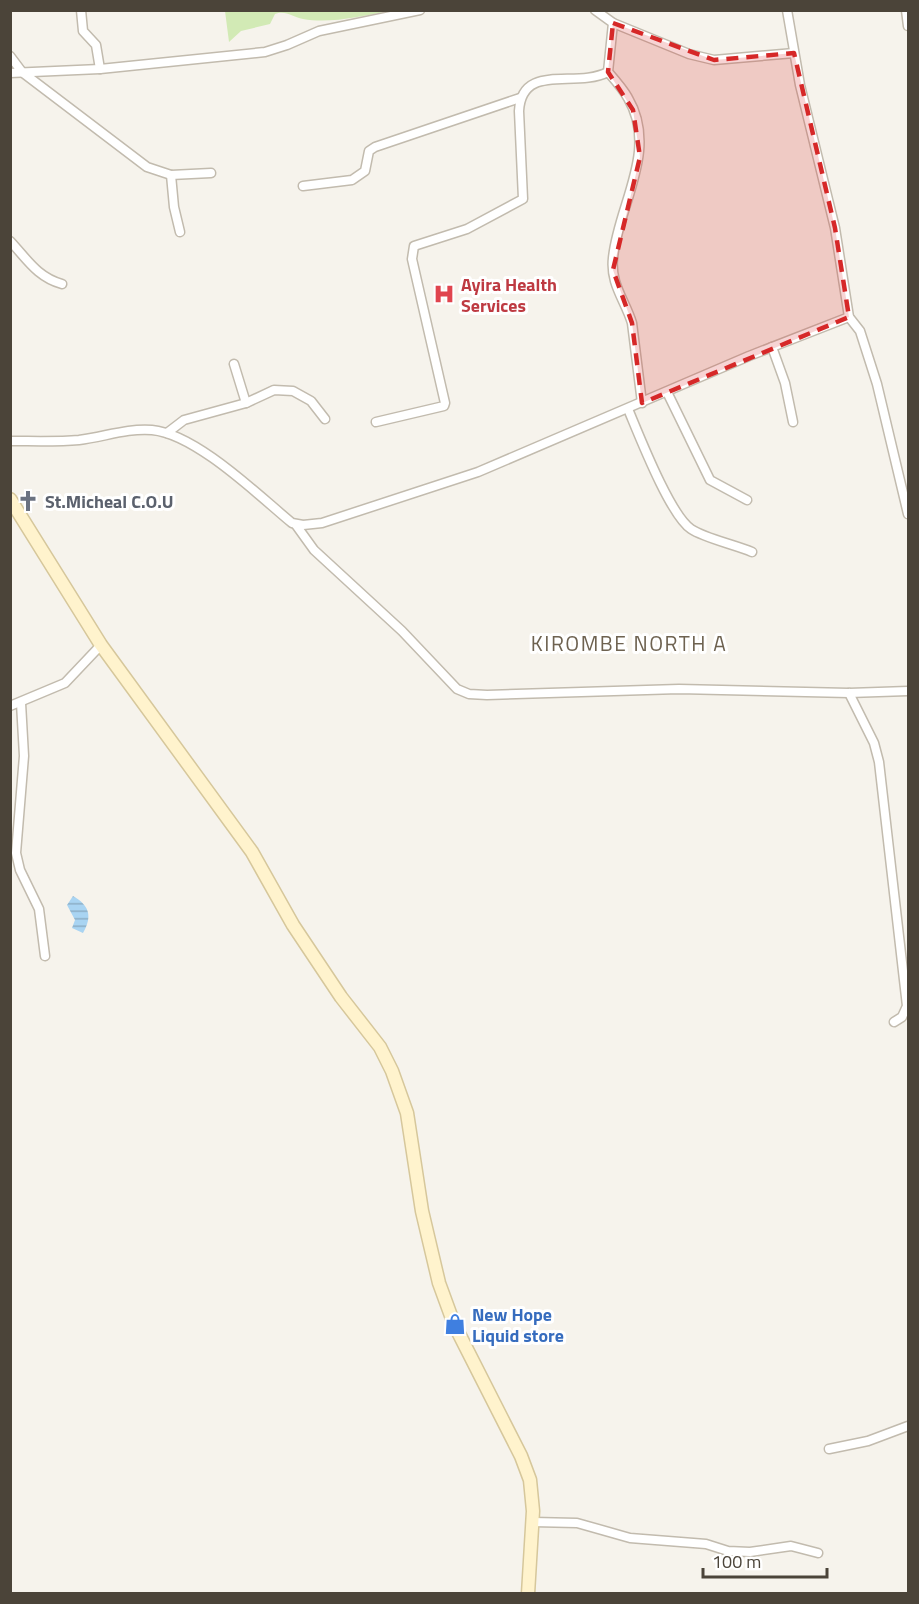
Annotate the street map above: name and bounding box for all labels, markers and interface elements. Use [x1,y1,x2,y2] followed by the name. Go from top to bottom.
[461,271,557,319] place label: Ayira Health Services
[432,282,456,306] hospital icon: Ayira Health Services
[45,488,173,515] place label: St.Micheal C.O.U
[16,489,40,513] church icon: St.Micheal C.O.U
[531,627,727,659] district label: KIROMBE NORTH A
[472,1301,564,1349] place label: New Hope Liquid store
[443,1312,467,1336] shop icon: New Hope Liquid store
[703,1541,828,1579] scale bar
[712,1548,761,1575] text: 100 m

